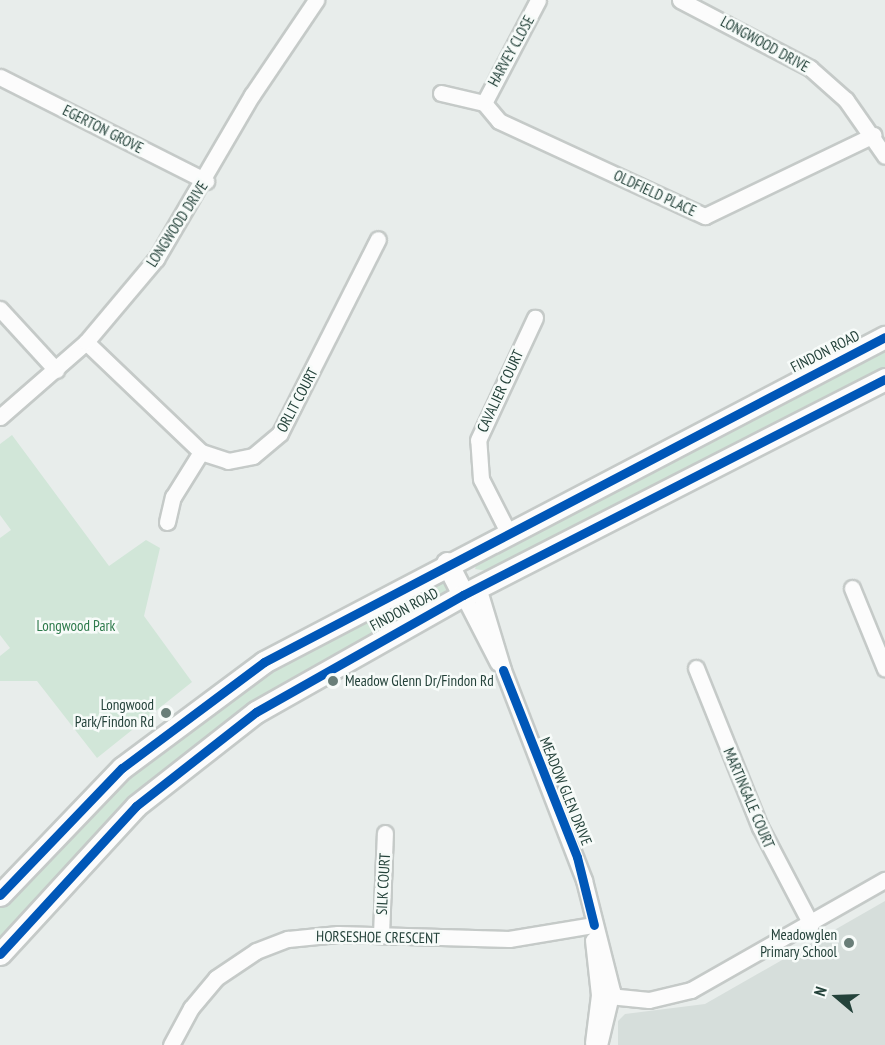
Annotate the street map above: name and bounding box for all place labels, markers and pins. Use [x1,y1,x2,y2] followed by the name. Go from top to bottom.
[345,672,494,690] place label: Meadow Glenn Dr/Findon Rd
[326,674,340,688] marker: Meadow Glenn Dr/Findon Rd
[75,695,154,730] place label: Longwood Park/Findon Rd
[159,706,173,720] marker: Longwood Park/Findon Rd
[760,925,837,960] place label: Meadowglen Primary School
[842,936,856,950] marker: Meadowglen Primary School

